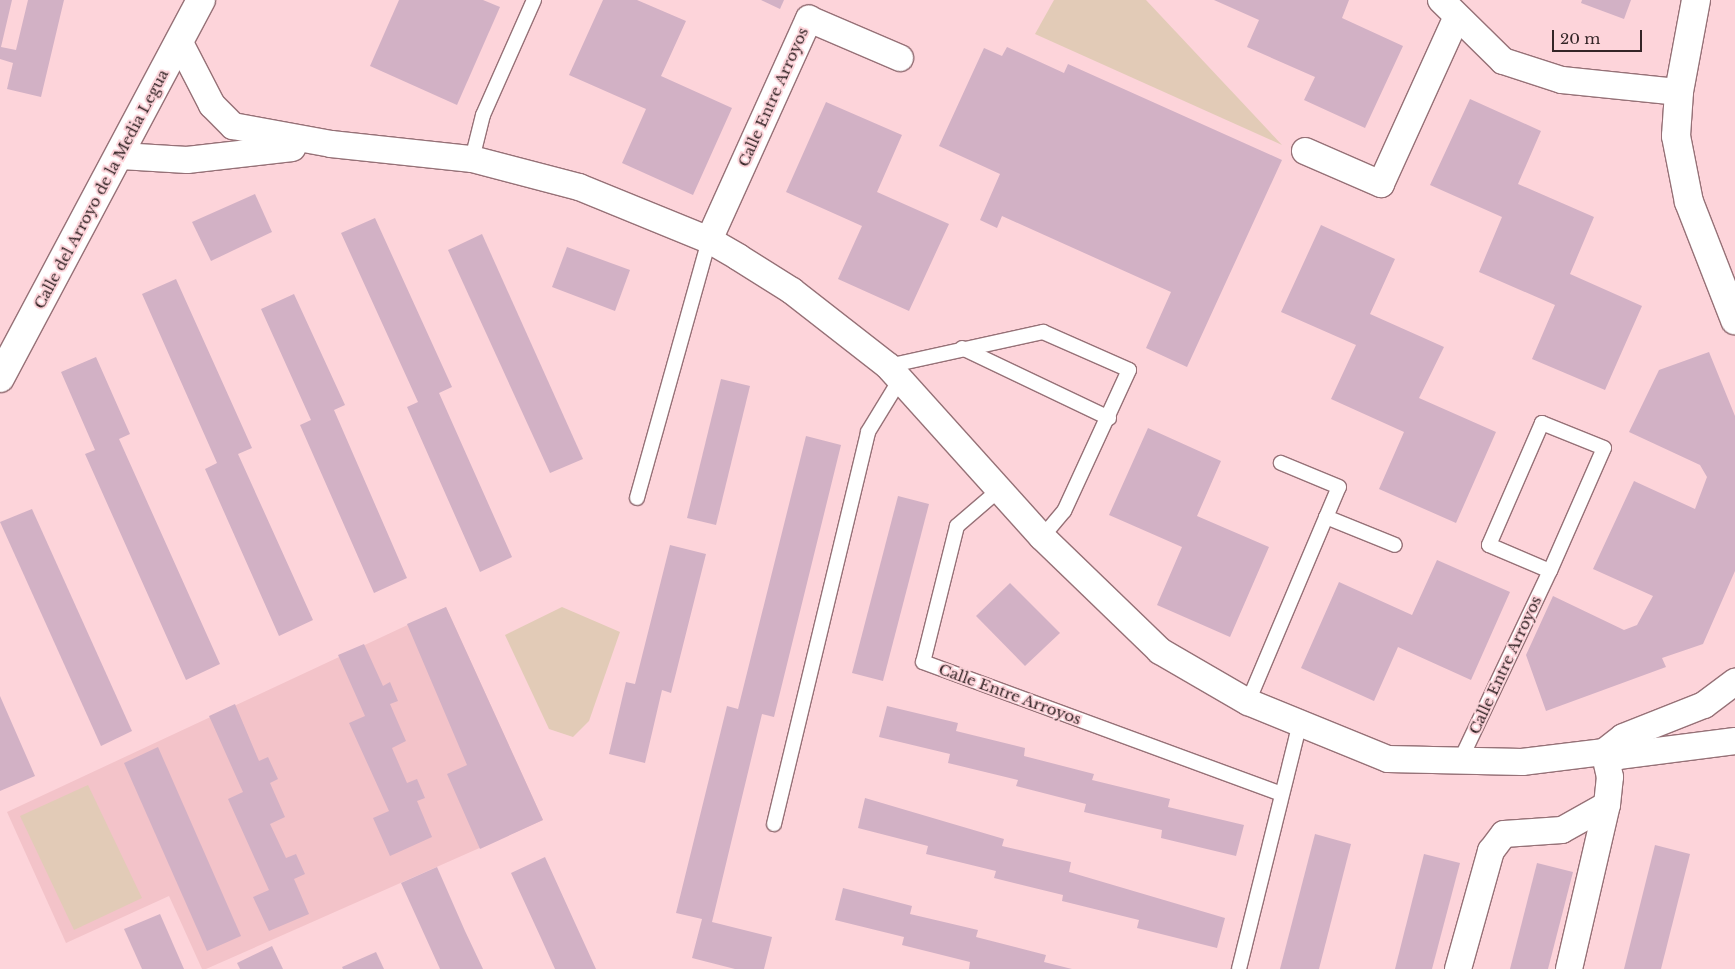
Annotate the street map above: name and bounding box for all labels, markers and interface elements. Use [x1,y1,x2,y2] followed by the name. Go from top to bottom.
[1555,20,1645,52] scale bar
[734,24,812,170] street label: Calle Entre Arroyos
[1560,29,1600,48] text: 20 m
[30,66,172,312] street label: Calle del Arroyo de la Media Legua
[1465,593,1545,737] street label: Calle Entre Arroyos
[936,660,1084,728] street label: Calle Entre Arroyos

